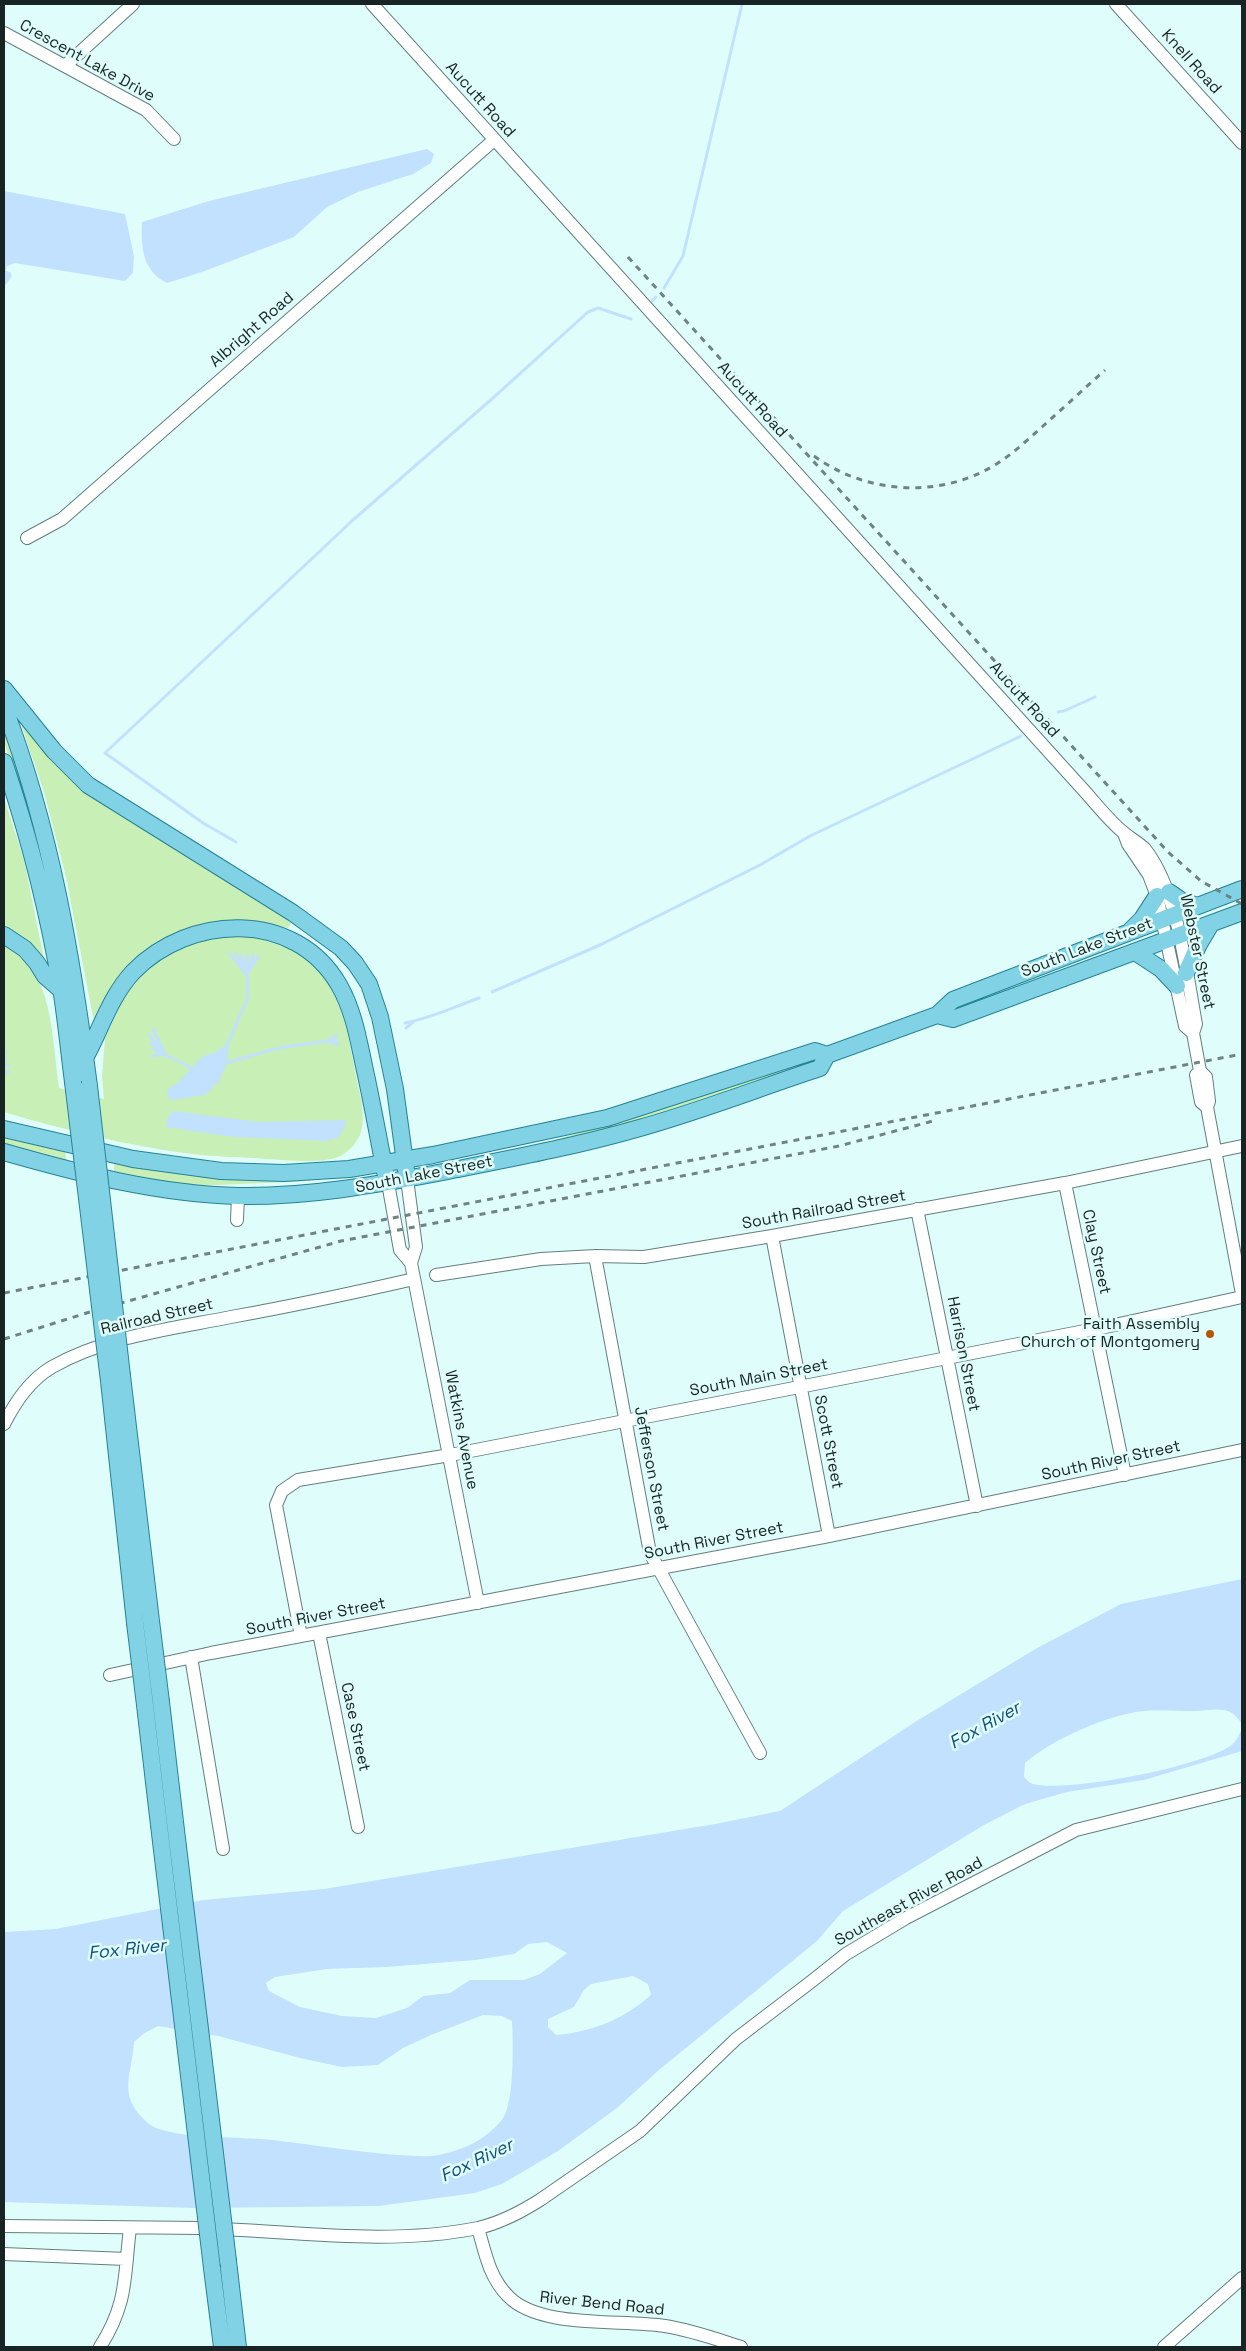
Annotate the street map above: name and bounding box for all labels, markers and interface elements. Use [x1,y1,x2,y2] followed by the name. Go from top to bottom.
[16,16,158,106] street label: Crescent Lake Drive
[1157,26,1225,98] street label: Knell Road
[441,58,519,142] street label: Aucutt Road
[206,288,298,372] street label: Albright Road
[713,358,791,442] street label: Aucutt Road
[985,658,1063,742] street label: Aucutt Road
[1175,893,1219,1011] street label: Webster Street
[1019,914,1155,982] street label: South Lake Street
[354,1152,494,1198] street label: South Lake Street
[741,1186,907,1234] street label: South Railroad Street
[1078,1208,1114,1296] street label: Clay Street
[99,1295,215,1339] street label: Railroad Street
[942,1295,984,1413] street label: Harrison Street
[1021,1315,1200,1353] place label: Faith Assembly Church of Montgomery
[1204,1328,1216,1340] marker: Faith Assembly Church of Montgomery
[688,1355,830,1401] street label: South Main Street
[440,1369,482,1491] street label: Watkins Avenue
[810,1394,846,1490] street label: Scott Street
[630,1405,672,1533] street label: Jefferson Street
[1040,1437,1182,1485] street label: South River Street
[643,1518,785,1564] street label: South River Street
[245,1594,387,1640] street label: South River Street
[336,1681,374,1773] street label: Case Street
[946,1698,1024,1754] water label: Fox River
[832,1853,986,1951] street label: Southeast River Road
[87,1935,167,1965] water label: Fox River
[437,2135,517,2187] water label: Fox River
[539,2288,665,2320] street label: River Bend Road

